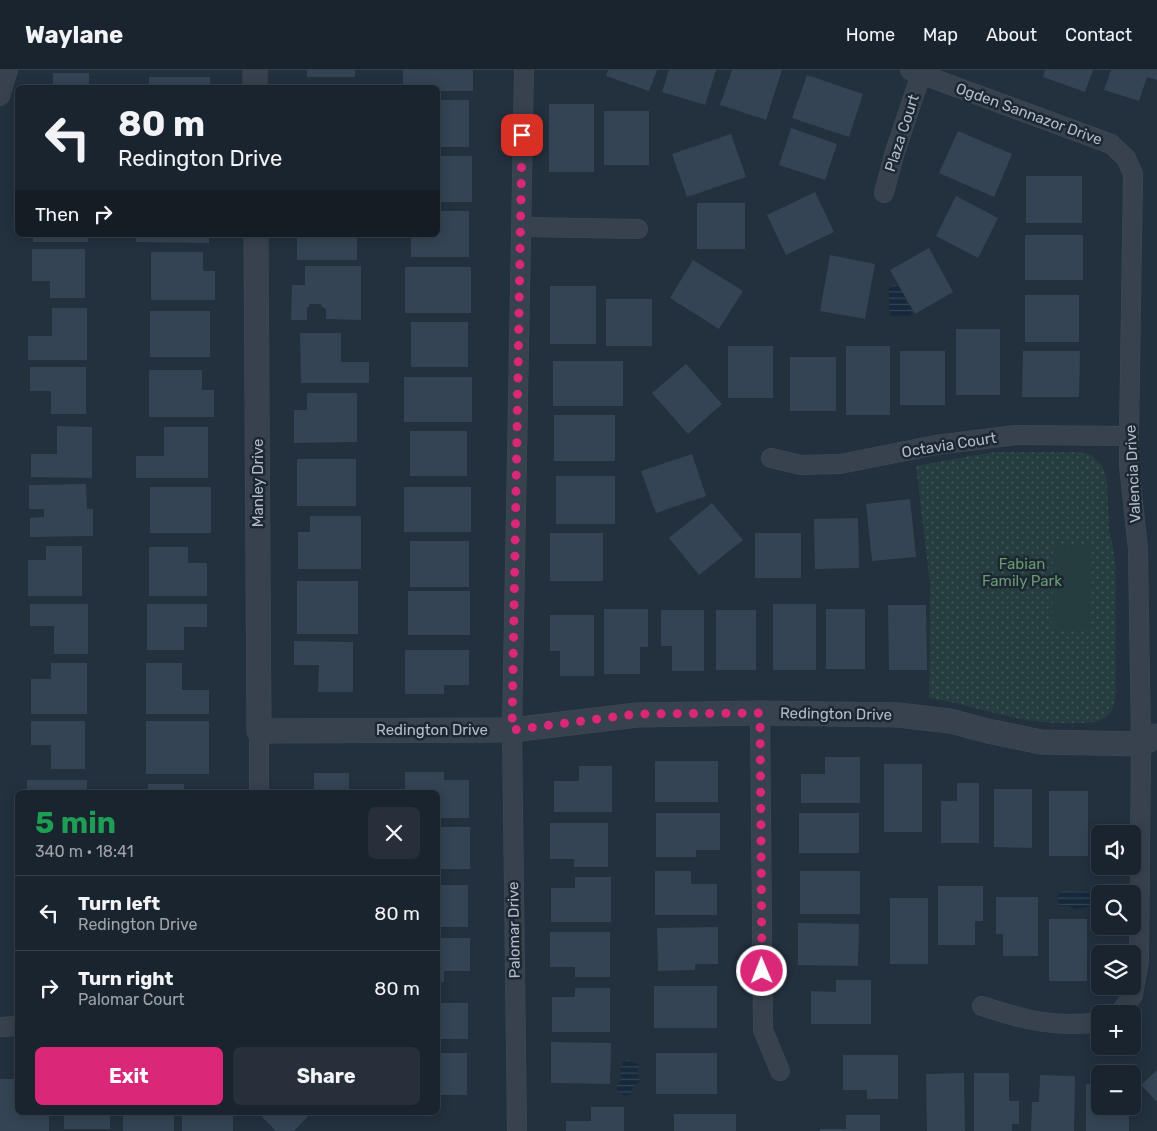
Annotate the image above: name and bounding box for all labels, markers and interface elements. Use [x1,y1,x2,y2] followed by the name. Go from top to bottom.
[25,21,123,49] text: Waylane
[846,24,895,46] text: Home
[923,24,958,46] text: Map
[986,24,1037,46] text: About
[1065,24,1132,46] text: Contact
[953,79,1105,149] street label: Ogden Sannazor Drive
[881,92,923,174] street label: Plaza Court
[118,103,205,145] text: 80 m
[35,105,100,170] icon: left
[501,114,543,156] pin
[508,121,536,149] icon: arrive
[118,145,282,172] text: Redington Drive
[89,200,117,228] icon: right
[35,203,79,226] text: Then
[1121,424,1145,524] street label: Valencia Drive
[900,429,998,461] street label: Octavia Court
[249,439,267,527] street label: Manley Drive
[982,555,1062,590] park label: Fabian Family Park
[780,704,892,724] street label: Redington Drive
[376,721,488,739] street label: Redington Drive
[35,805,116,841] text: 5 min
[368,807,420,859] button: close
[1091,825,1141,1115] map controls
[1091,825,1141,875] button: sound
[35,842,134,861] text: 340 m · 18:41
[504,881,524,979] street label: Palomar Drive
[1091,885,1141,935] button: search
[78,892,160,915] text: Turn left
[35,899,63,927] icon: left
[374,902,420,925] text: 80 m
[78,915,198,934] text: Redington Drive
[735,944,787,996] position arrow
[1091,945,1141,995] button: layers
[78,967,173,990] text: Turn right
[35,974,63,1002] icon: right
[374,977,420,1000] text: 80 m
[78,990,185,1009] text: Palomar Court
[1091,1005,1141,1055] button: +
[35,1047,223,1105] button: Exit
[233,1047,420,1105] button: Share
[1091,1065,1141,1115] button: −

